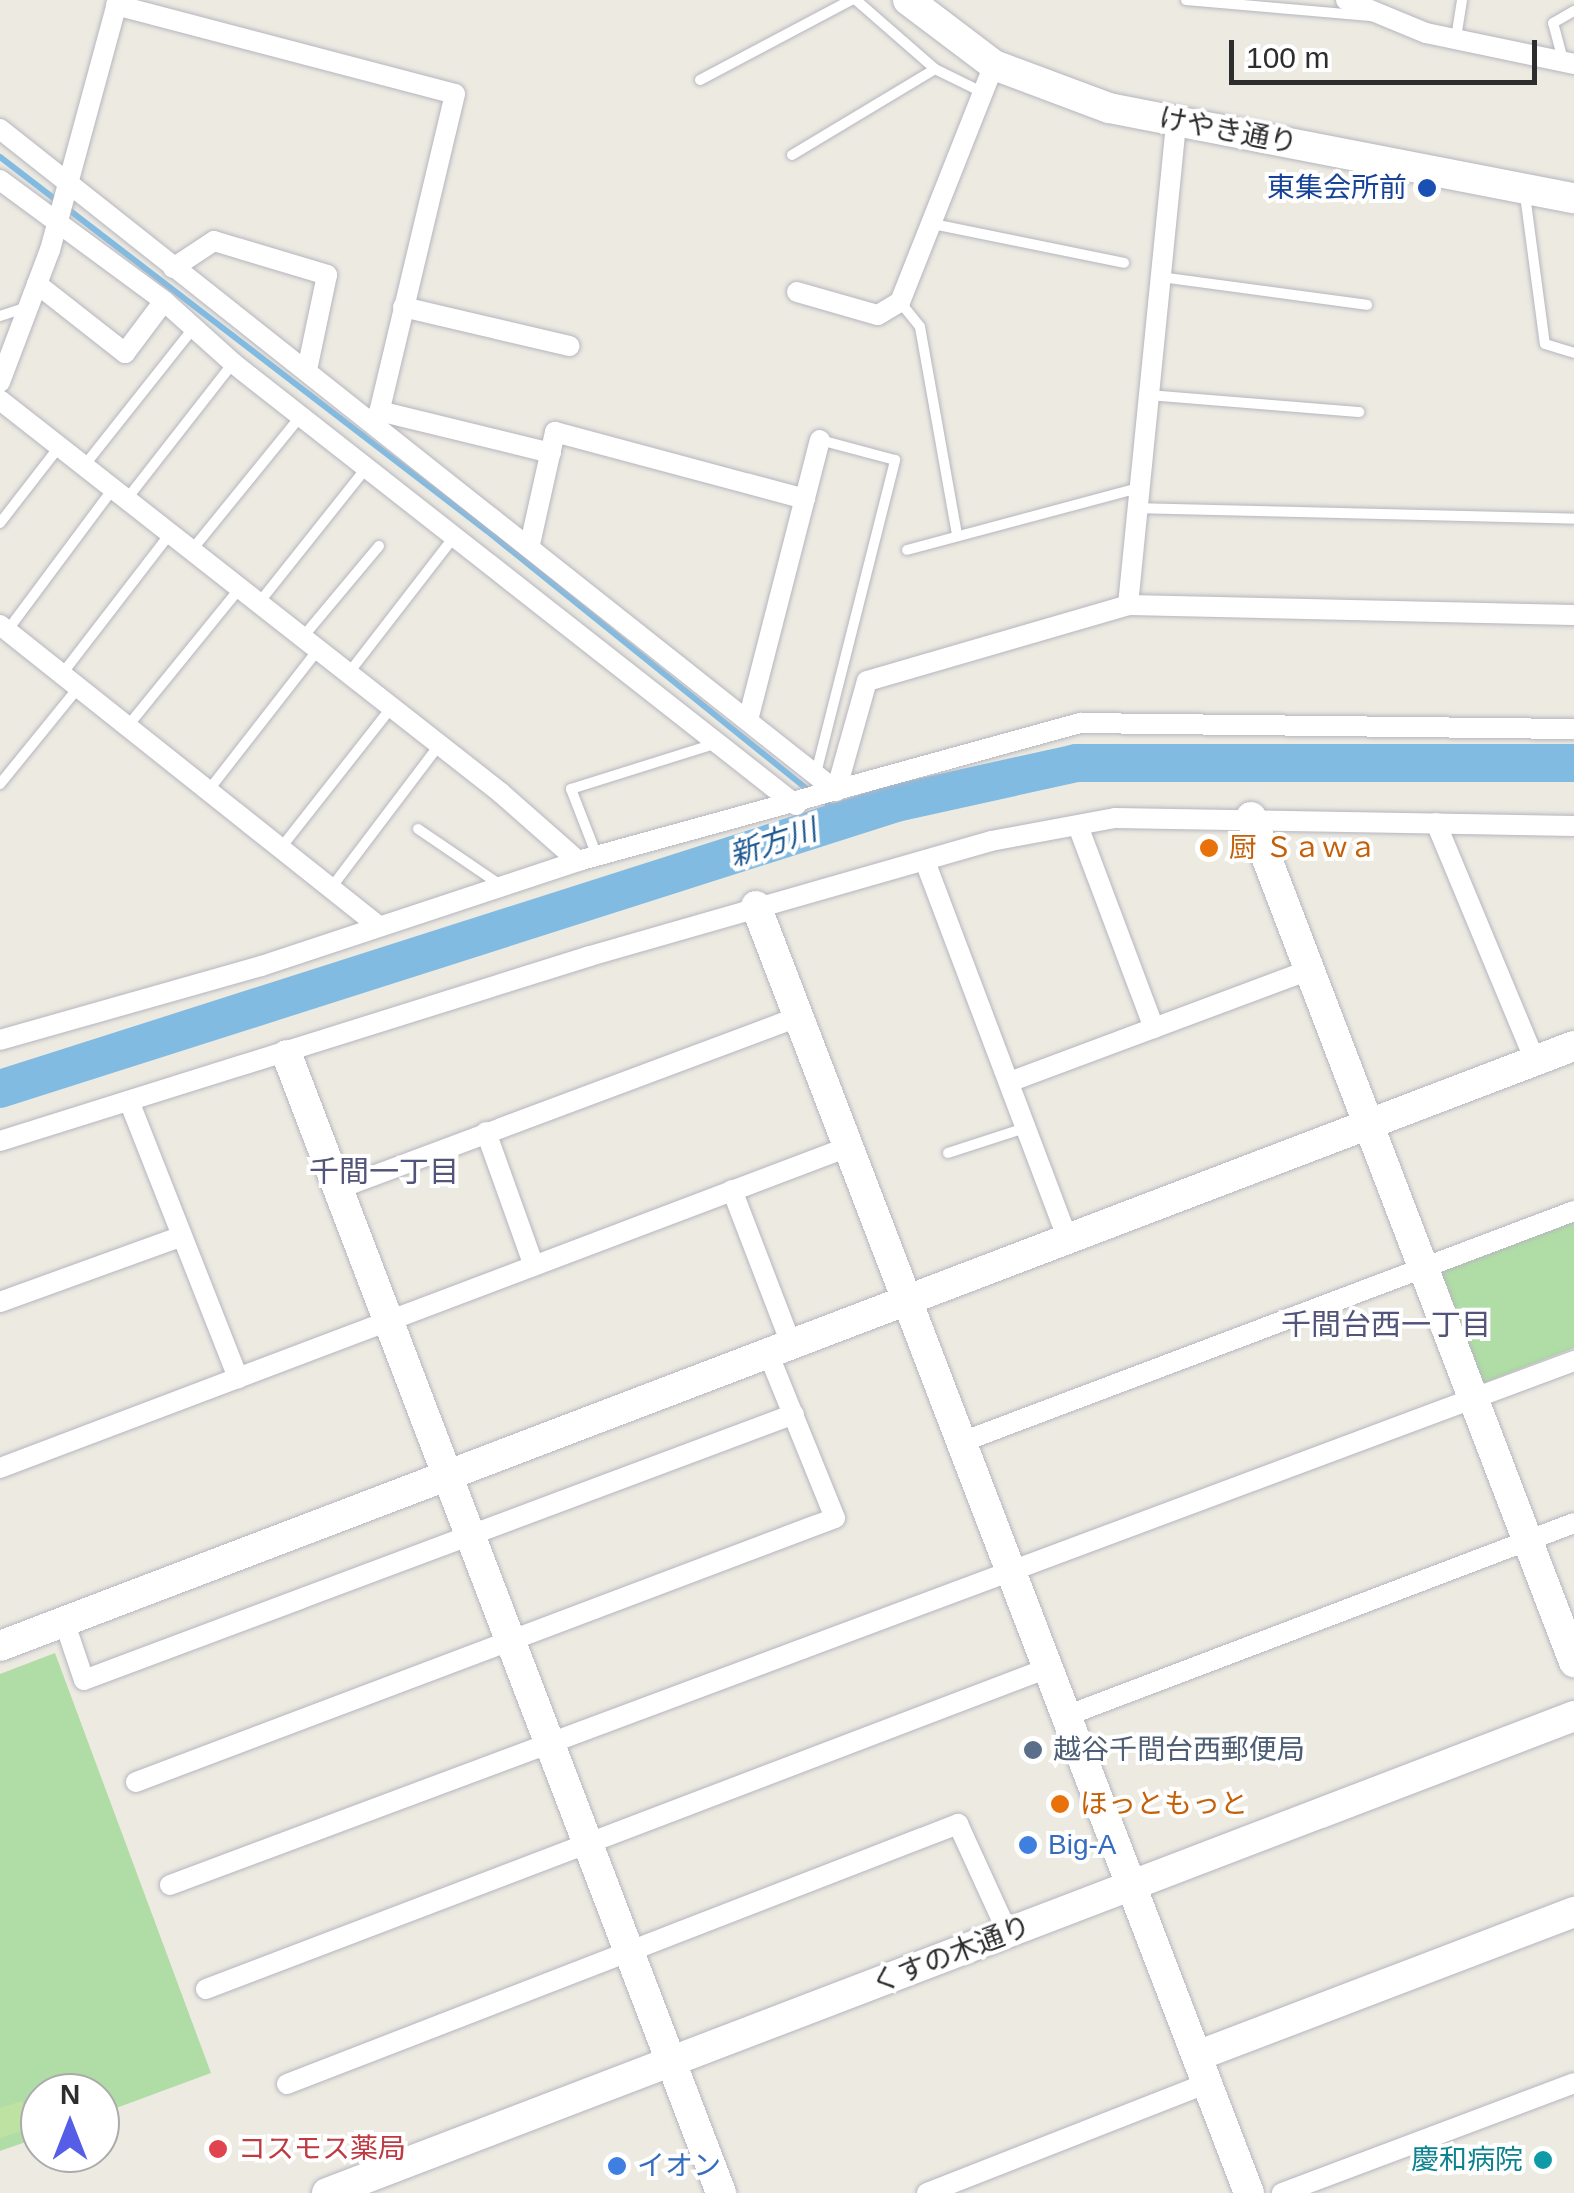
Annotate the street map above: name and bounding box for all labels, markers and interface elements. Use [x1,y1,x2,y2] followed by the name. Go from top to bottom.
[1234,20,1542,82] scale bar
[1246,41,1329,74] text: 100 m
[1156,101,1300,161] street label: けやき通り
[1267,171,1407,205] place label: 東集会所前
[1416,177,1438,199] marker: 東集会所前
[725,812,821,874] water label: 新方川
[1229,831,1377,865] place label: 厨 Ｓａｗａ
[1198,837,1220,859] marker: 厨 Ｓａｗａ
[309,1154,459,1190] district label: 千間一丁目
[1281,1307,1491,1343] district label: 千間台西一丁目
[1053,1733,1305,1767] place label: 越谷千間台西郵便局
[1022,1739,1044,1761] marker: 越谷千間台西郵便局
[1080,1787,1248,1821] place label: ほっともっと
[1049,1793,1071,1815] marker: ほっともっと
[1048,1828,1116,1862] place label: Big-A
[1017,1834,1039,1856] marker: Big-A
[867,1909,1035,2001] street label: くすの木通り
[20,2073,120,2173] north arrow
[60,2079,80,2110] text: N
[238,2132,406,2166] place label: コスモス薬局
[207,2138,229,2160] marker: コスモス薬局
[1411,2143,1523,2177] place label: 慶和病院
[637,2149,721,2183] place label: イオン
[1532,2149,1554,2171] marker: 慶和病院
[606,2155,628,2177] marker: イオン

